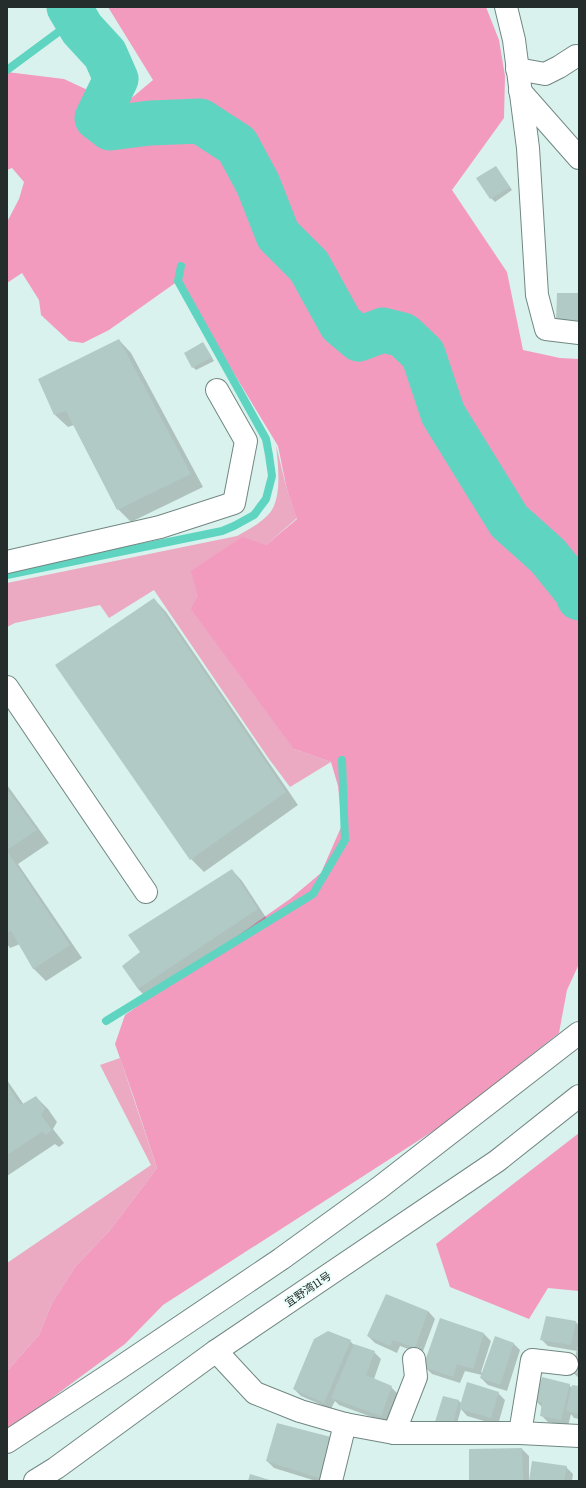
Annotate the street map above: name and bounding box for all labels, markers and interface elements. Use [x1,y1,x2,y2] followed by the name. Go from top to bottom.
[281,1267,334,1310] street label: 宜野湾11号

